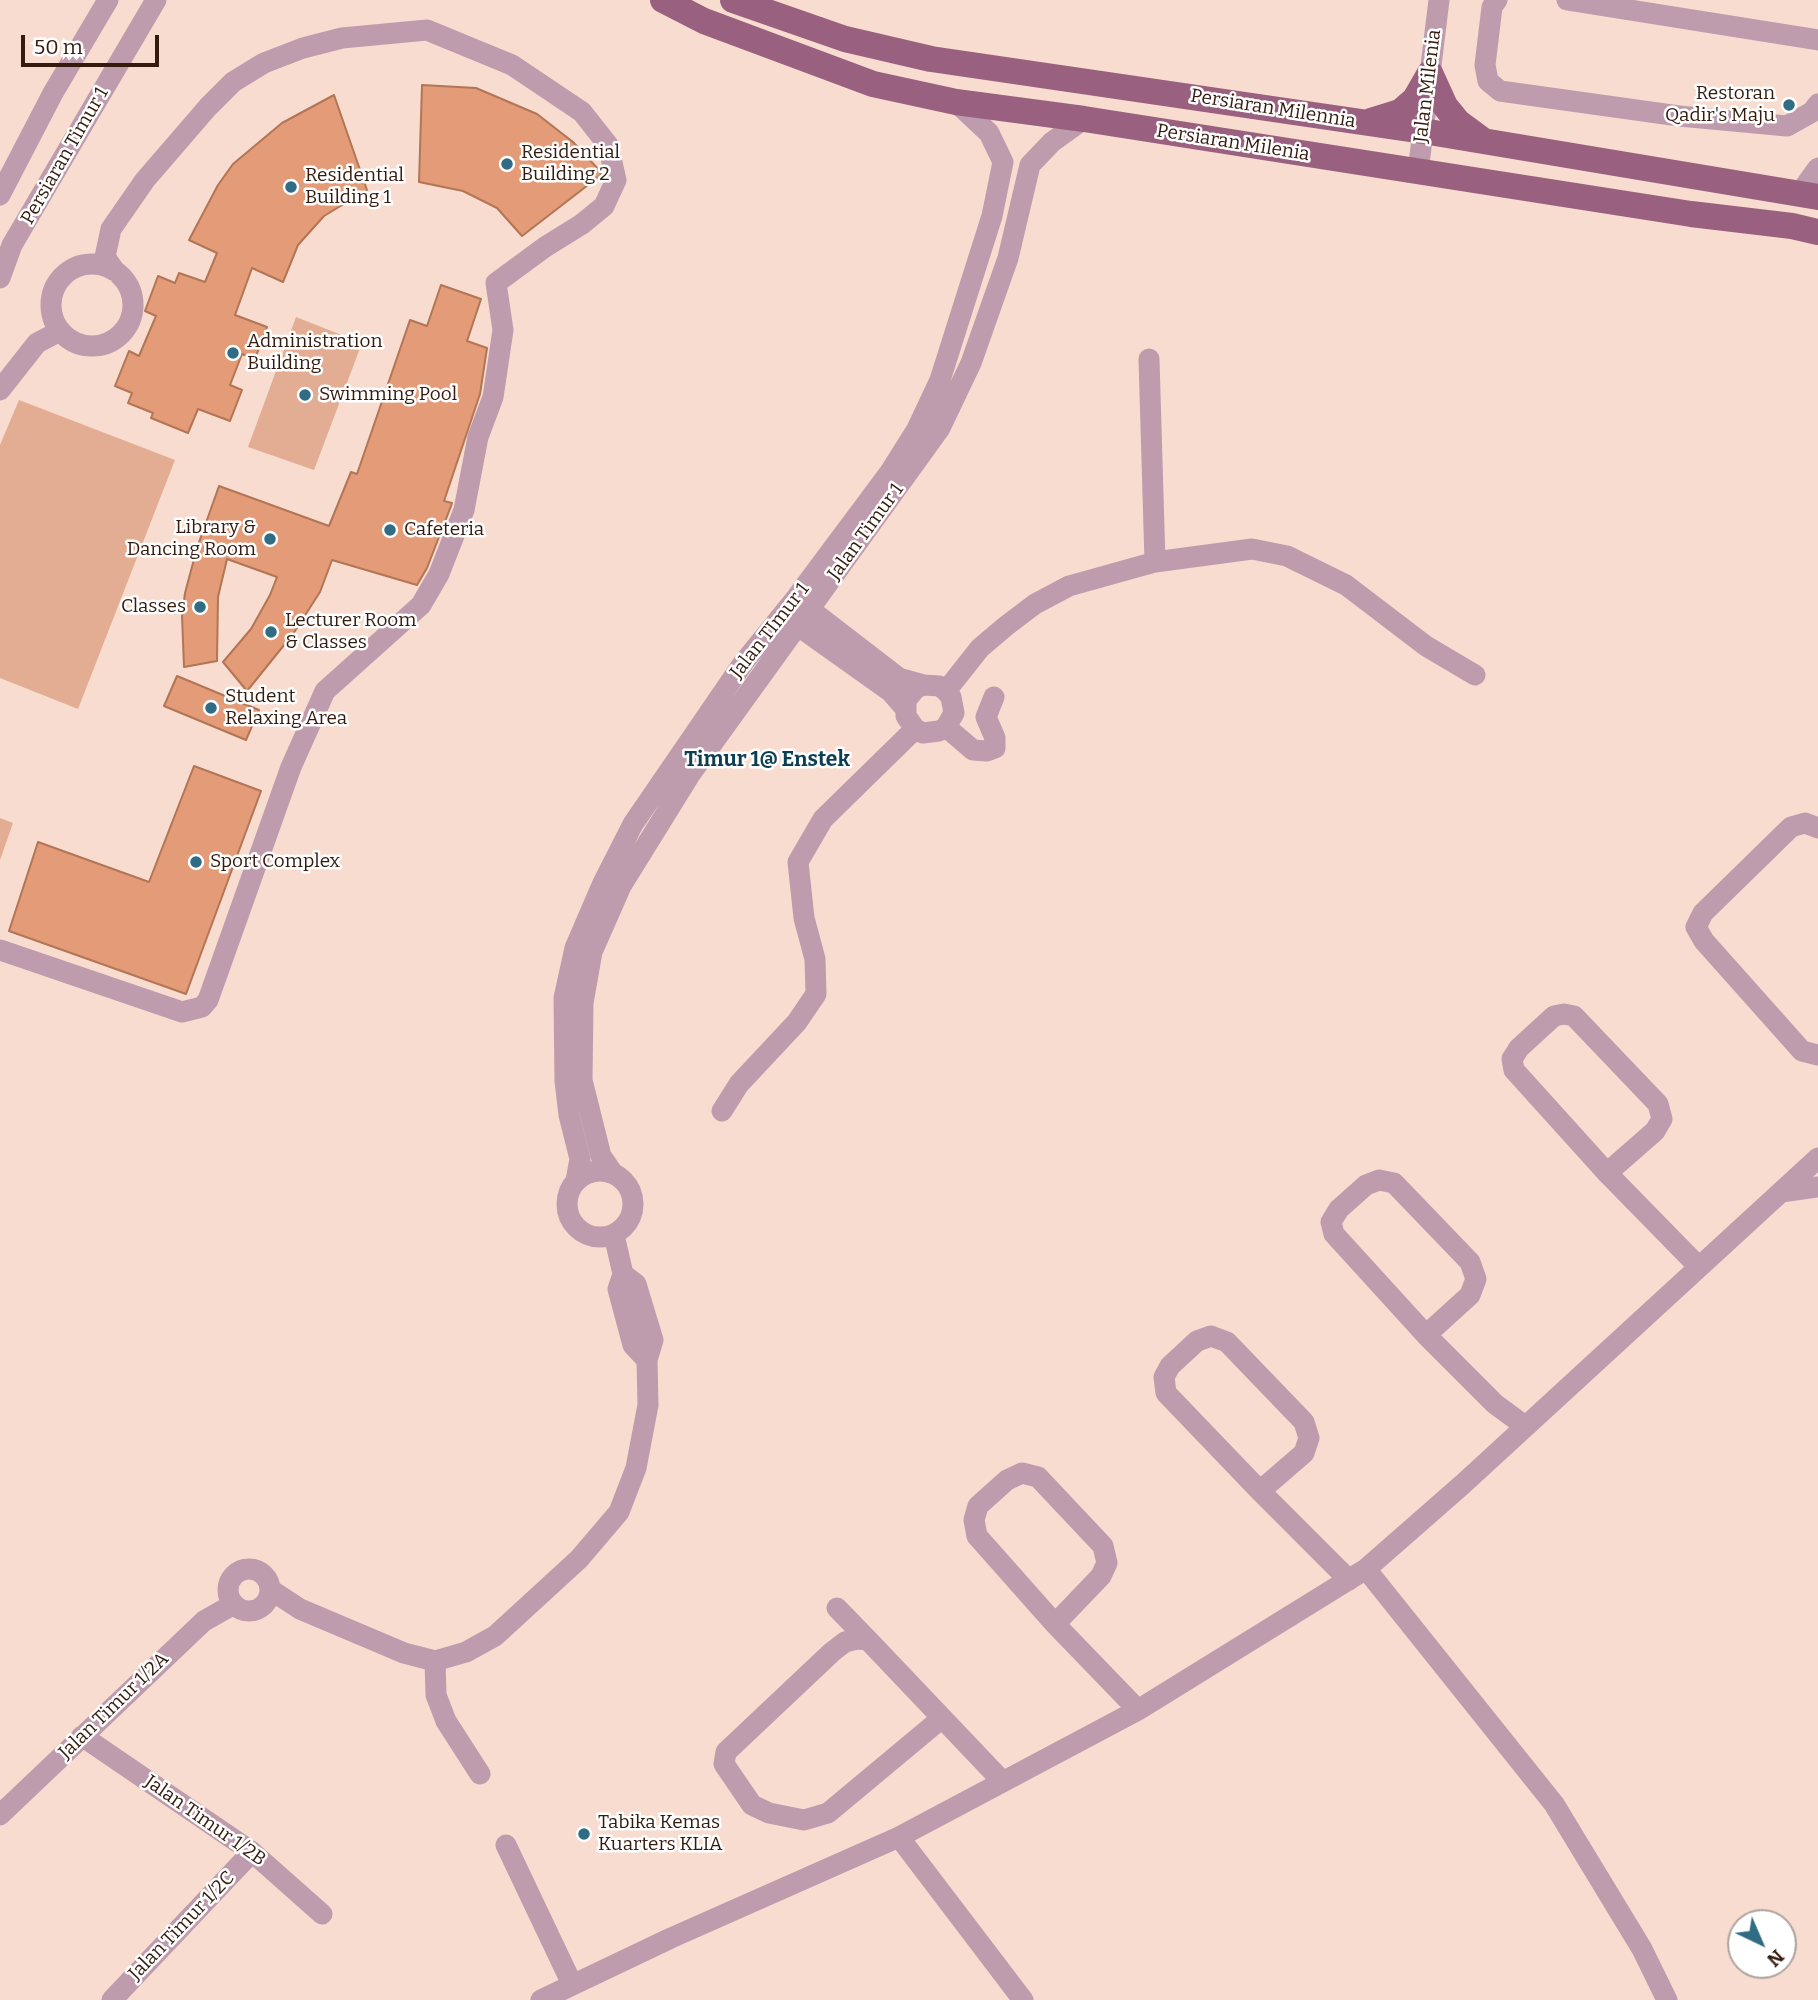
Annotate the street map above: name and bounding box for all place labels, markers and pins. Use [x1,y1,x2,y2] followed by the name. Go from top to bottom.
[1665,83,1775,127] place label: Restoran Qadir's Maju
[1781,97,1797,113] marker: Restoran Qadir's Maju
[521,142,620,186] place label: Residential Building 2
[499,156,515,172] marker: Residential Building 2
[305,165,404,209] place label: Residential Building 1
[283,179,299,195] marker: Residential Building 1
[247,331,382,375] place label: Administration Building
[225,345,241,361] marker: Administration Building
[319,384,457,406] place label: Swimming Pool
[297,387,313,403] marker: Swimming Pool
[127,517,256,561] place label: Library & Dancing Room
[404,519,484,541] place label: Cafeteria
[382,522,398,538] marker: Cafeteria
[262,531,278,547] marker: Library & Dancing Room
[121,596,186,618] place label: Classes
[192,599,208,615] marker: Classes
[285,610,416,654] place label: Lecturer Room & Classes
[263,624,279,640] marker: Lecturer Room & Classes
[225,686,347,730] place label: Student Relaxing Area
[203,700,219,716] marker: Student Relaxing Area
[210,851,340,873] place label: Sport Complex
[188,854,204,870] marker: Sport Complex
[598,1812,722,1856] place label: Tabika Kemas Kuarters KLIA
[576,1826,592,1842] marker: Tabika Kemas Kuarters KLIA

